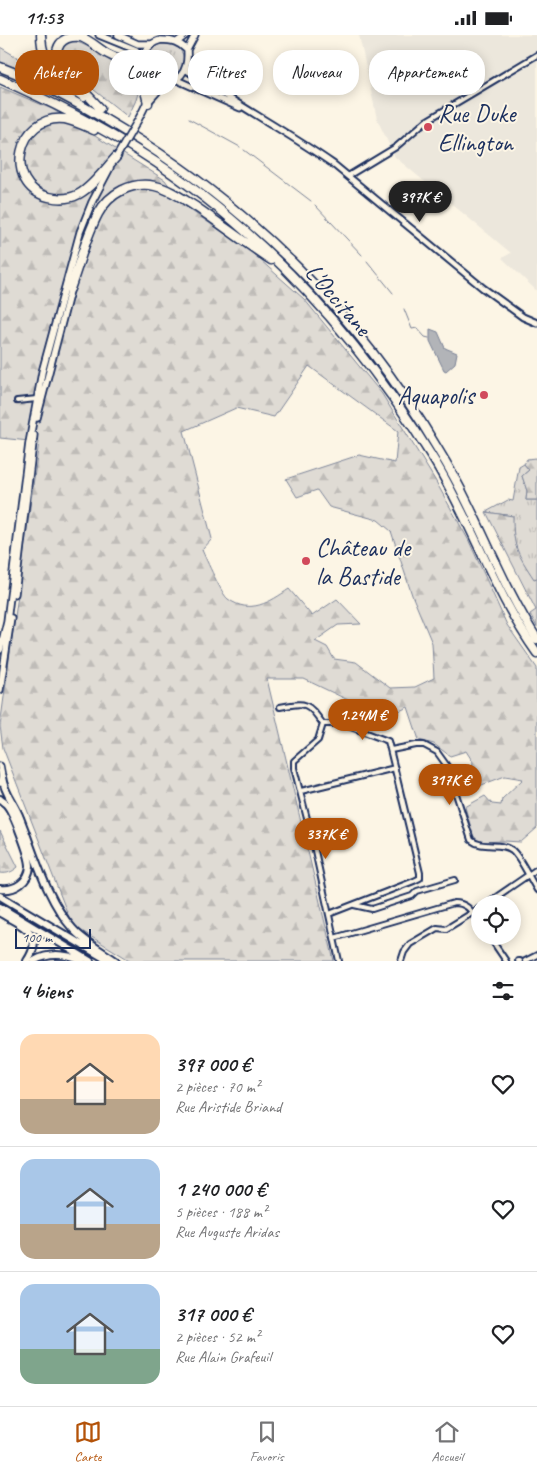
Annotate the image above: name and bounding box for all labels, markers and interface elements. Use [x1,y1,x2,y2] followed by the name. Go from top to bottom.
[25,6,63,30] text: 11:53
[15,50,99,95] chip: Acheter
[109,50,178,95] chip: Louer
[188,50,263,95] chip: Filtres
[273,50,359,95] chip: Nouveau
[369,50,485,95] chip: Appartement
[438,98,517,159] place label: Rue Duke Ellington
[422,121,434,133] marker: Rue Duke Ellington
[379,181,461,223] pin: 397K €
[400,187,440,207] text: 397K €
[298,257,380,344] street label: L'Occitane
[398,380,476,412] place label: Aquapolis
[478,389,490,401] marker: Aquapolis
[316,532,412,593] place label: Château de la Bastide
[300,555,312,567] marker: Château de la Bastide
[317,699,409,741] pin: 1.24M €
[339,705,387,725] text: 1.24M €
[409,763,491,806] pin: 317K €
[430,770,470,790] text: 317K €
[285,817,367,860] pin: 337K €
[306,824,346,844] text: 337K €
[471,895,521,945] map controls
[471,895,521,945] button: locate
[15,926,91,949] scale bar
[22,929,52,946] text: 100 m
[489,977,517,1005] icon: filters
[20,978,72,1004] text: 4 biens
[175,1051,251,1077] text: 397 000 €
[60,1054,120,1114] icon: home
[489,1070,517,1098] icon: heart
[175,1077,260,1097] text: 2 pièces · 70 m²
[175,1097,281,1117] text: Rue Aristide Briand
[175,1176,266,1202] text: 1 240 000 €
[60,1179,120,1239] icon: home
[489,1195,517,1223] icon: heart
[175,1202,267,1222] text: 5 pièces · 188 m²
[175,1222,279,1242] text: Rue Auguste Aridas
[175,1301,251,1327] text: 317 000 €
[60,1304,120,1364] icon: home
[489,1320,517,1348] icon: heart
[175,1327,260,1347] text: 2 pièces · 52 m²
[175,1347,271,1367] text: Rue Alain Grafeuil
[74,1418,102,1465] tab: Carte
[250,1418,284,1465] tab: Favoris
[431,1418,463,1465] tab: Accueil

